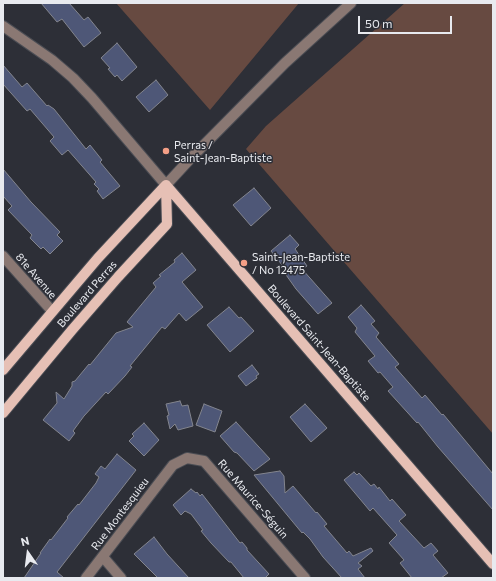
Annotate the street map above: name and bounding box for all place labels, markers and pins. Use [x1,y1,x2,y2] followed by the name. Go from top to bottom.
[174,138,272,164] place label: Perras / Saint-Jean-Baptiste
[161,146,171,156] marker: Perras / Saint-Jean-Baptiste
[252,250,350,276] place label: Saint-Jean-Baptiste / No 12475
[239,258,249,268] marker: Saint-Jean-Baptiste / No 12475

